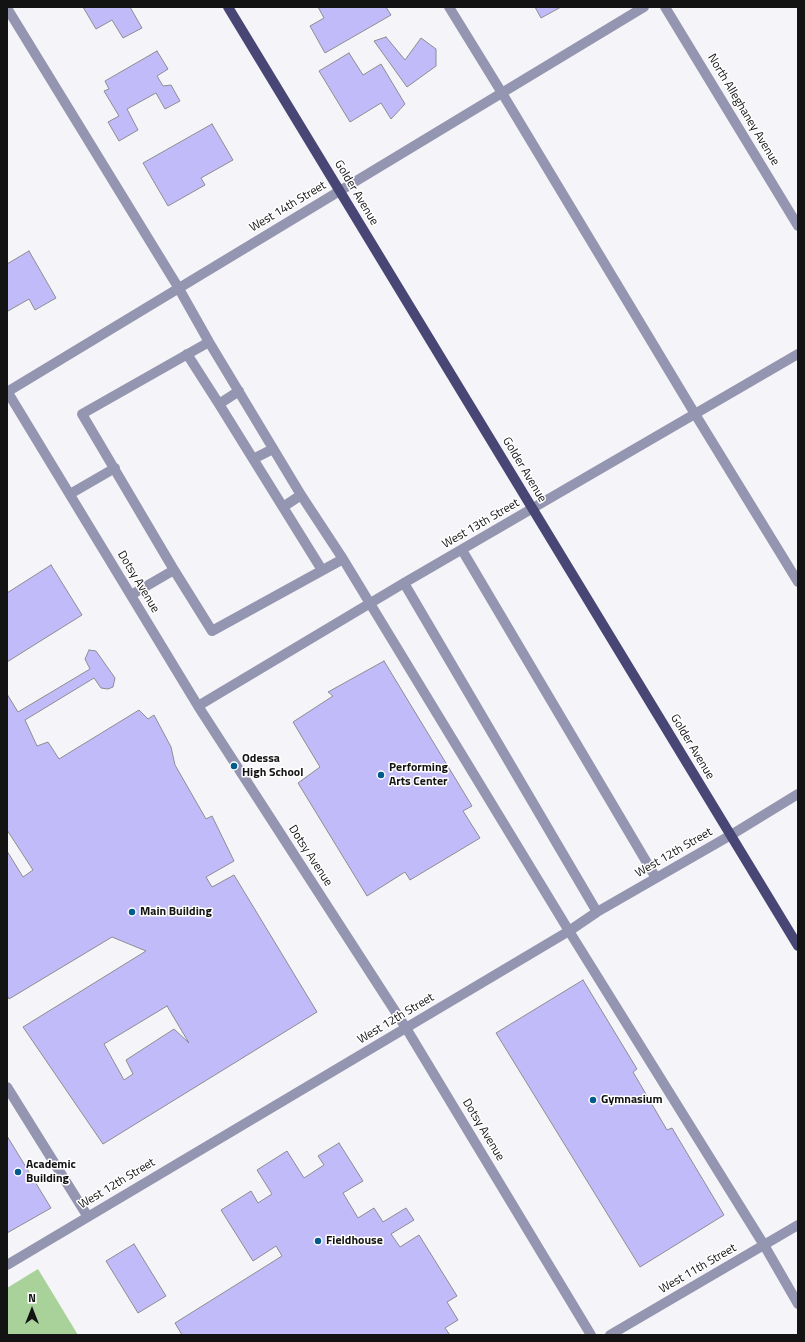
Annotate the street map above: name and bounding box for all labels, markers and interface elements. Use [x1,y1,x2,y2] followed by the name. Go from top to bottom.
[704,52,782,168] street label: North Alleghaney Avenue
[331,158,381,228] street label: Golder Avenue
[247,179,329,235] street label: West 14th Street
[499,435,549,505] street label: Golder Avenue
[440,496,522,552] street label: West 13th Street
[114,548,162,616] street label: Dotsy Avenue
[667,712,717,782] street label: Golder Avenue
[242,752,303,780] place label: Odessa High School
[229,761,239,771] marker: Odessa High School
[389,761,448,789] place label: Performing Arts Center
[376,770,386,780] marker: Performing Arts Center
[285,823,335,889] street label: Dotsy Avenue
[633,825,715,881] street label: West 12th Street
[140,905,212,919] place label: Main Building
[127,907,137,917] marker: Main Building
[355,991,437,1047] street label: West 12th Street
[601,1093,663,1107] place label: Gymnasium
[588,1095,598,1105] marker: Gymnasium
[459,1096,507,1164] street label: Dotsy Avenue
[76,1156,158,1212] street label: West 12th Street
[26,1158,76,1186] place label: Academic Building
[13,1167,23,1177] marker: Academic Building
[326,1234,383,1248] place label: Fieldhouse
[313,1236,323,1246] marker: Fieldhouse
[657,1241,739,1297] street label: West 11th Street
[12,1290,52,1330] north arrow
[28,1290,36,1306] text: N

